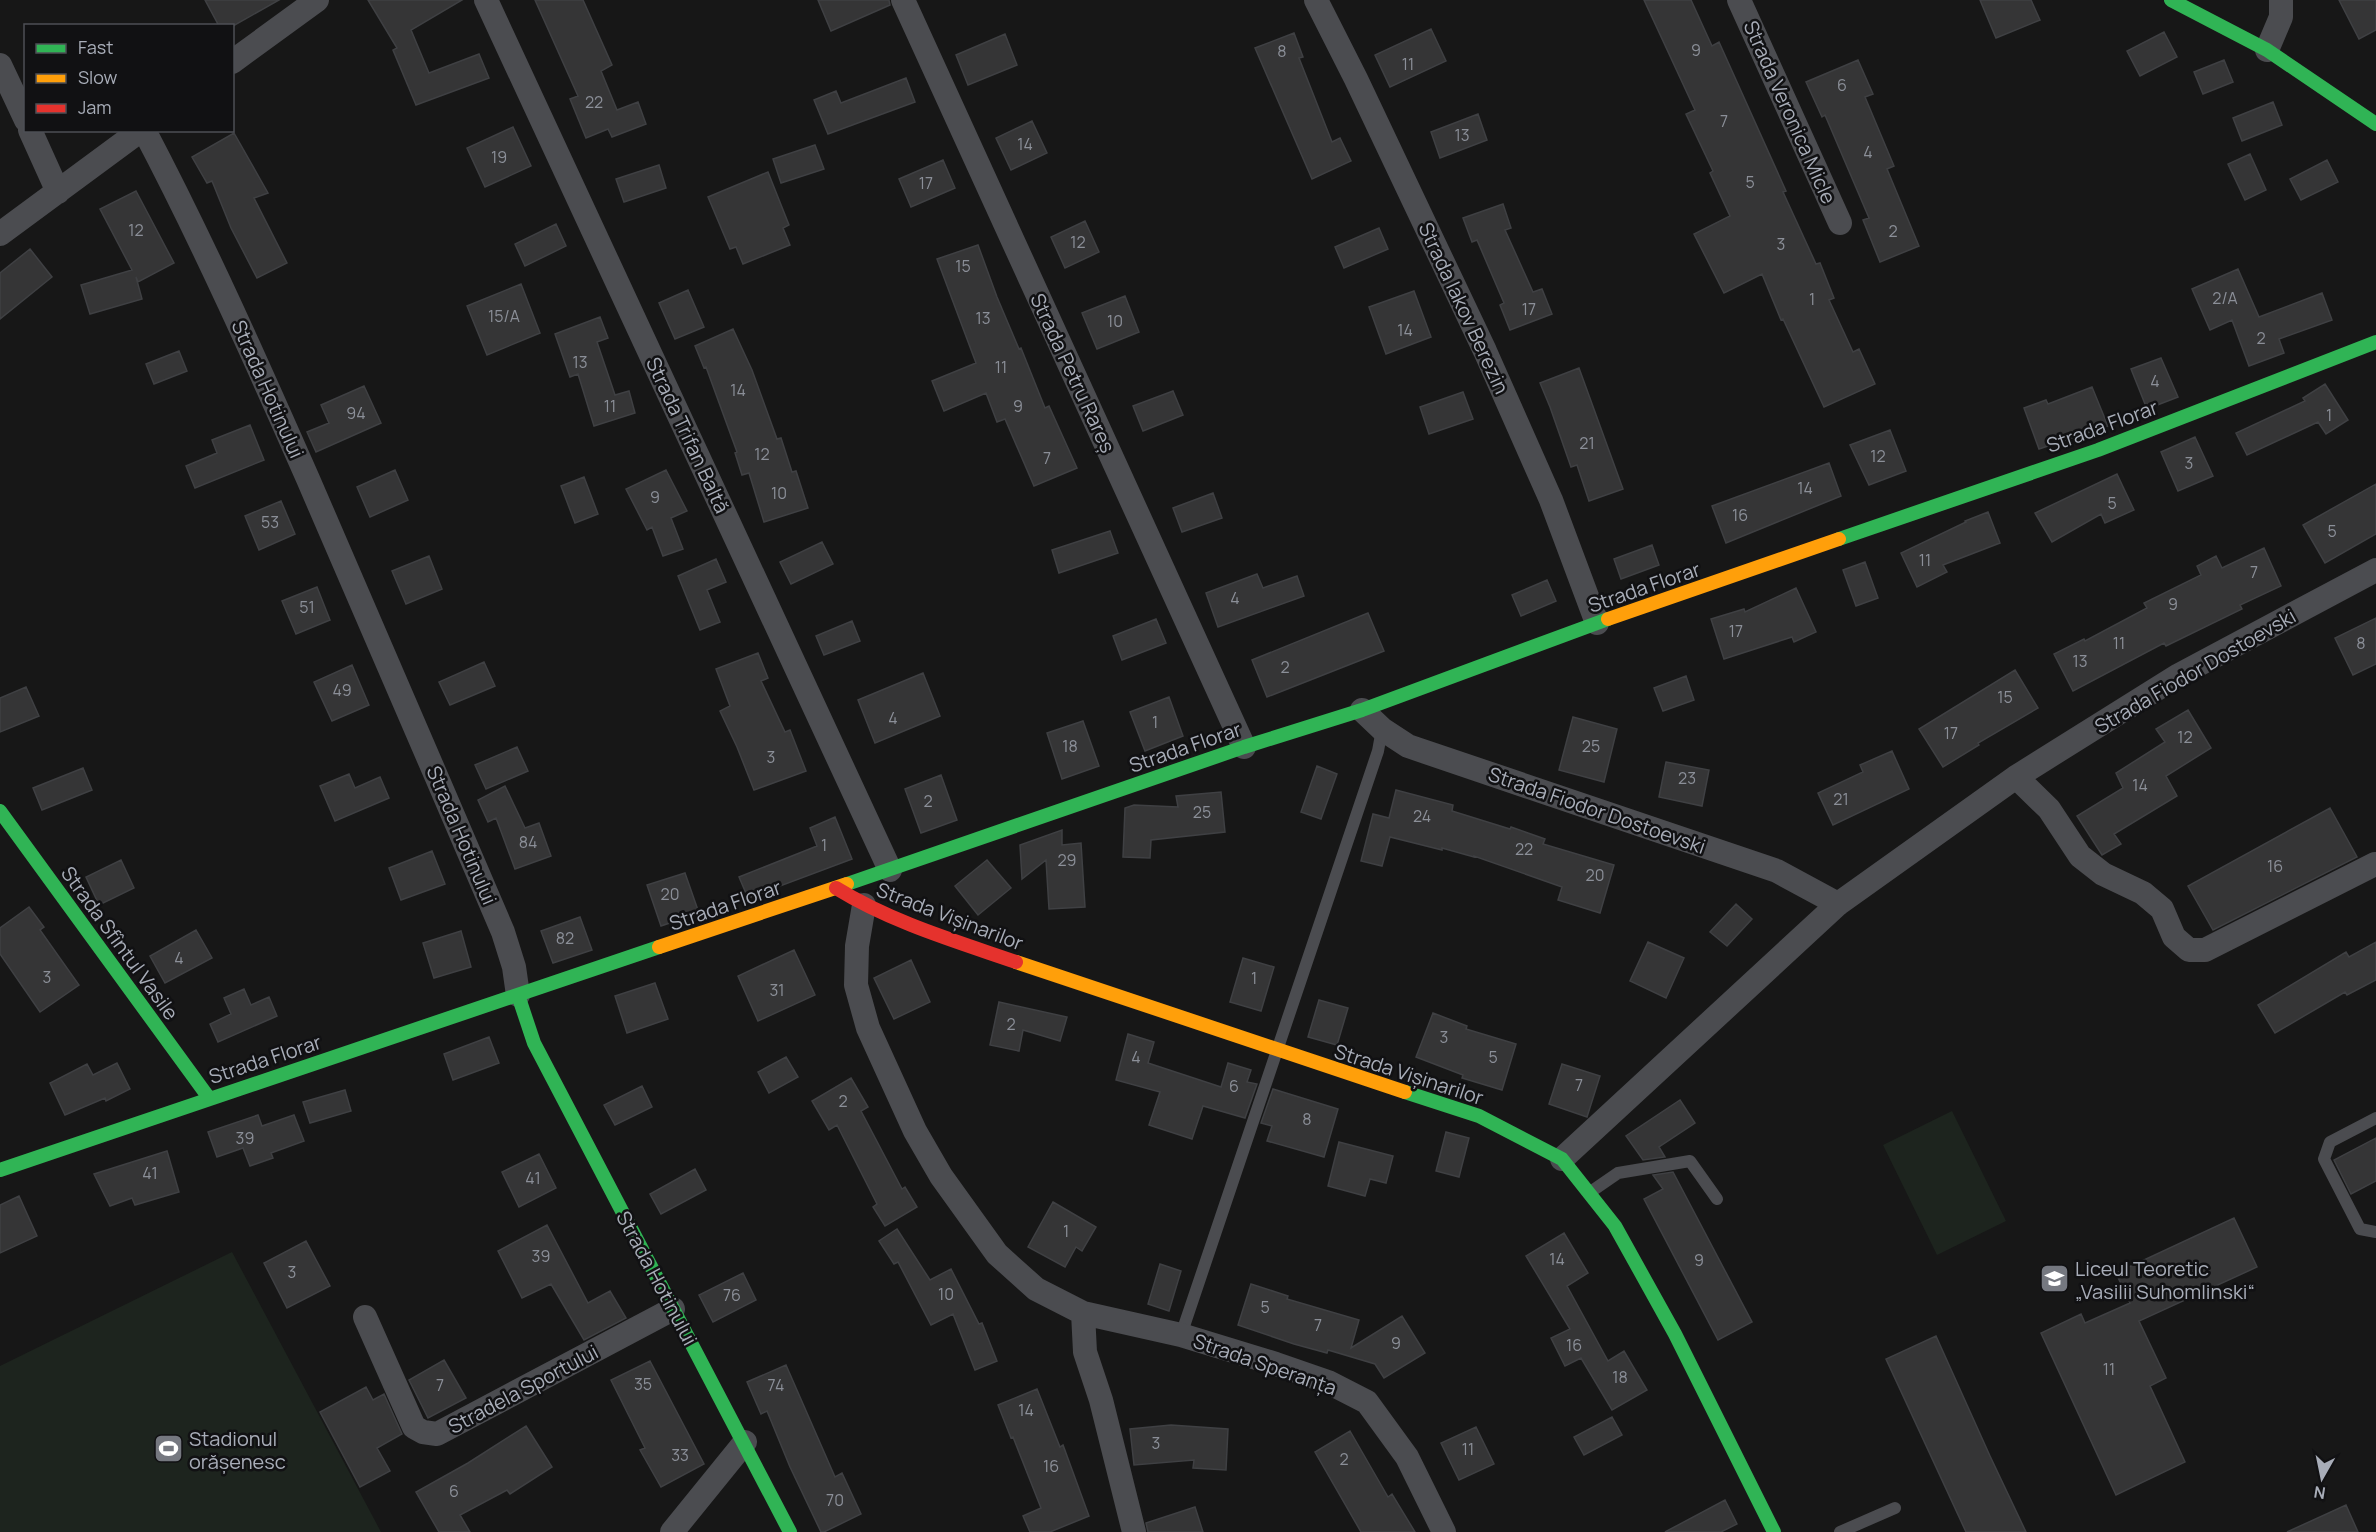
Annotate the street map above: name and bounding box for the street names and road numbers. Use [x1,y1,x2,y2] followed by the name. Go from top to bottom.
[1737,16,1843,208] street label: Strada Veronica Micle
[1412,218,1516,398] street label: Strada Iakov Berezin
[1024,289,1122,457] street label: Strada Petru Rareș
[225,316,311,462] street label: Strada Hotinului
[640,353,736,517] street label: Strada Trifan Baltă
[2042,393,2162,459] street label: Strada Florar
[1584,555,1704,619] street label: Strada Florar
[2090,602,2300,740] street label: Strada Fiodor Dostoevski
[1125,715,1245,779] street label: Strada Florar
[1485,760,1709,860] street label: Strada Fiodor Dostoevski
[421,761,503,909] street label: Strada Hotinului
[55,861,185,1025] street label: Strada Sfîntul Vasile
[665,873,785,937] street label: Strada Florar
[873,876,1027,956] street label: Strada Vișinarilor
[205,1028,325,1090] street label: Strada Florar
[1331,1037,1487,1111] street label: Strada Vișinarilor
[610,1206,704,1350] street label: Strada Hotinului
[1190,1327,1340,1401] street label: Strada Speranța
[443,1338,603,1440] street label: Stradela Sportului

